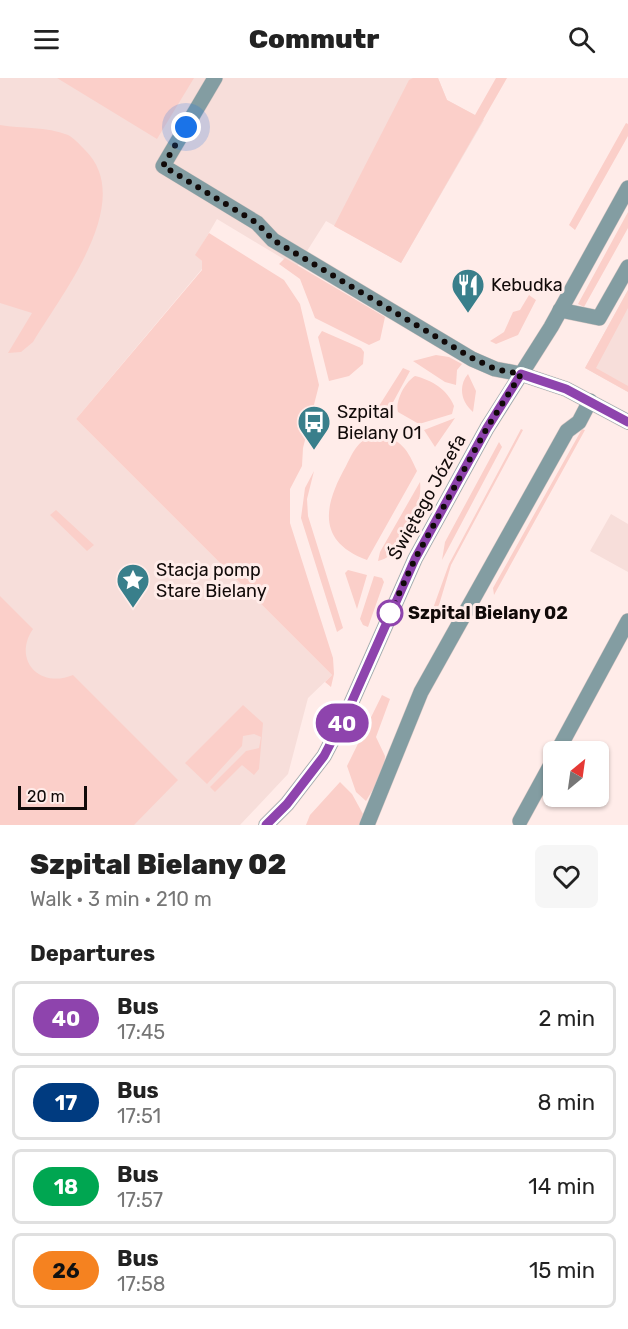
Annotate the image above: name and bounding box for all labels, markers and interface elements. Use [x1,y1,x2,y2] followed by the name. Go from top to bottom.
[30,23,63,56] icon: menu
[249,23,379,55] text: Commutr
[565,23,598,56] icon: search
[171,112,201,142] your location
[450,267,486,314] restaurant icon: Kebudka
[491,274,563,296] place label: Kebudka
[337,401,421,444] place label: Szpital Bielany 01
[296,404,332,451] bus stop icon: Szpital Bielany 01
[383,430,471,564] street label: Świętego Józefa
[156,559,267,602] place label: Stacja pomp Stare Bielany
[115,562,151,609] place icon: Stacja pomp Stare Bielany
[377,600,403,626] marker: Szpital Bielany 02
[408,602,568,624] place label: Szpital Bielany 02
[315,704,369,742] line badge: 40
[328,711,356,736] text: 40
[543,741,609,807] north arrow
[543,741,609,807] map controls
[18,783,87,810] scale bar
[27,787,65,806] text: 20 m
[535,845,598,908] button: heart
[30,848,287,881] text: Szpital Bielany 02
[30,887,212,911] text: Walk · 3 min · 210 m
[30,940,155,967] text: Departures
[117,993,159,1020] text: Bus
[538,1005,595,1032] text: 2 min
[52,1006,80,1031] text: 40
[117,1020,165,1044] text: 17:45
[117,1077,159,1104] text: Bus
[537,1089,595,1116] text: 8 min
[55,1090,77,1115] text: 17
[117,1104,161,1128] text: 17:51
[117,1161,159,1188] text: Bus
[528,1173,595,1200] text: 14 min
[54,1174,78,1199] text: 18
[117,1188,163,1212] text: 17:57
[117,1245,159,1272] text: Bus
[529,1257,595,1284] text: 15 min
[52,1258,80,1283] text: 26
[117,1272,166,1296] text: 17:58

